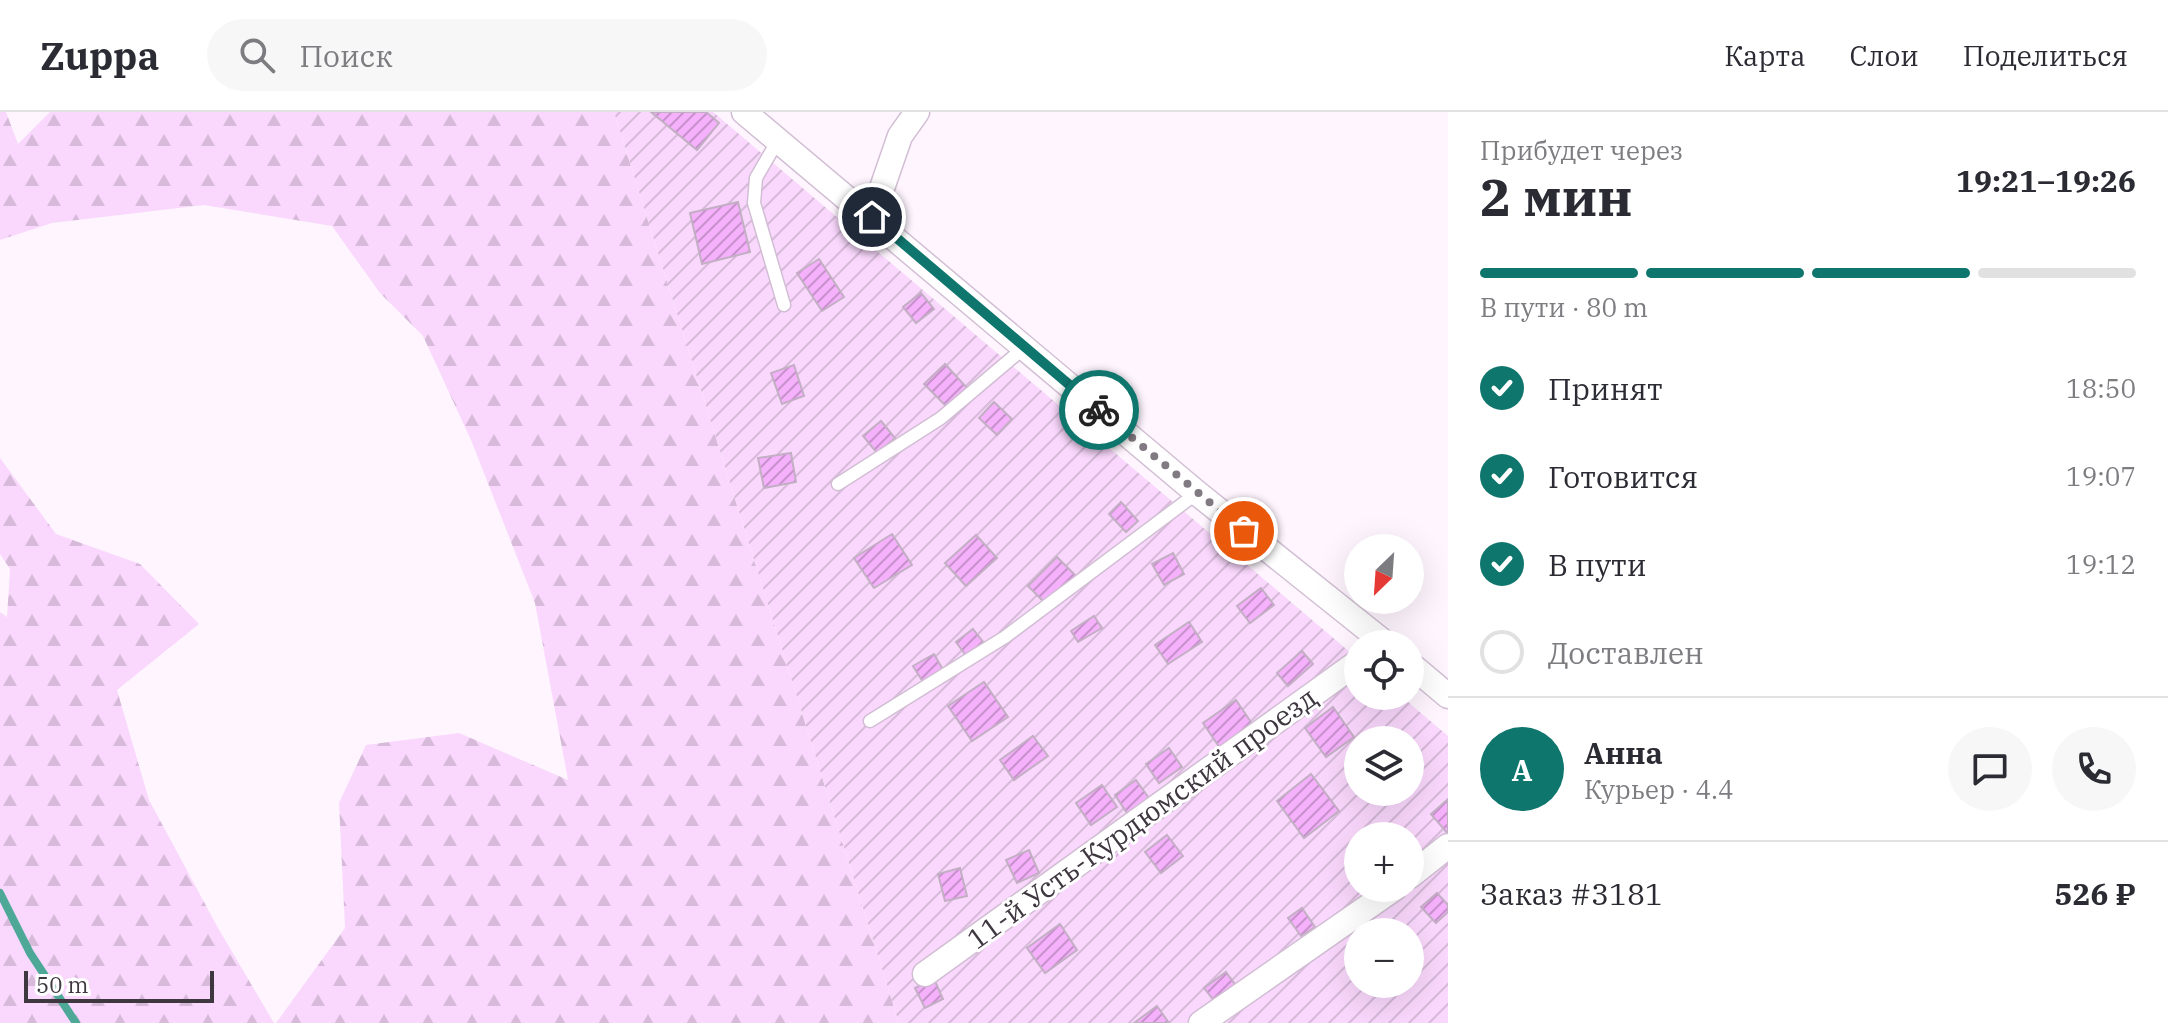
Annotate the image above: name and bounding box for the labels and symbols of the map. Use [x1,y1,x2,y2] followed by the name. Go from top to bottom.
[838,183,906,251] pin
[1059,370,1139,450] courier
[1210,497,1278,565] pin
[1344,534,1424,614] north arrow
[959,678,1324,957] street label: 11-й Усть-Курдюмский проезд
[24,967,214,1003] scale bar

